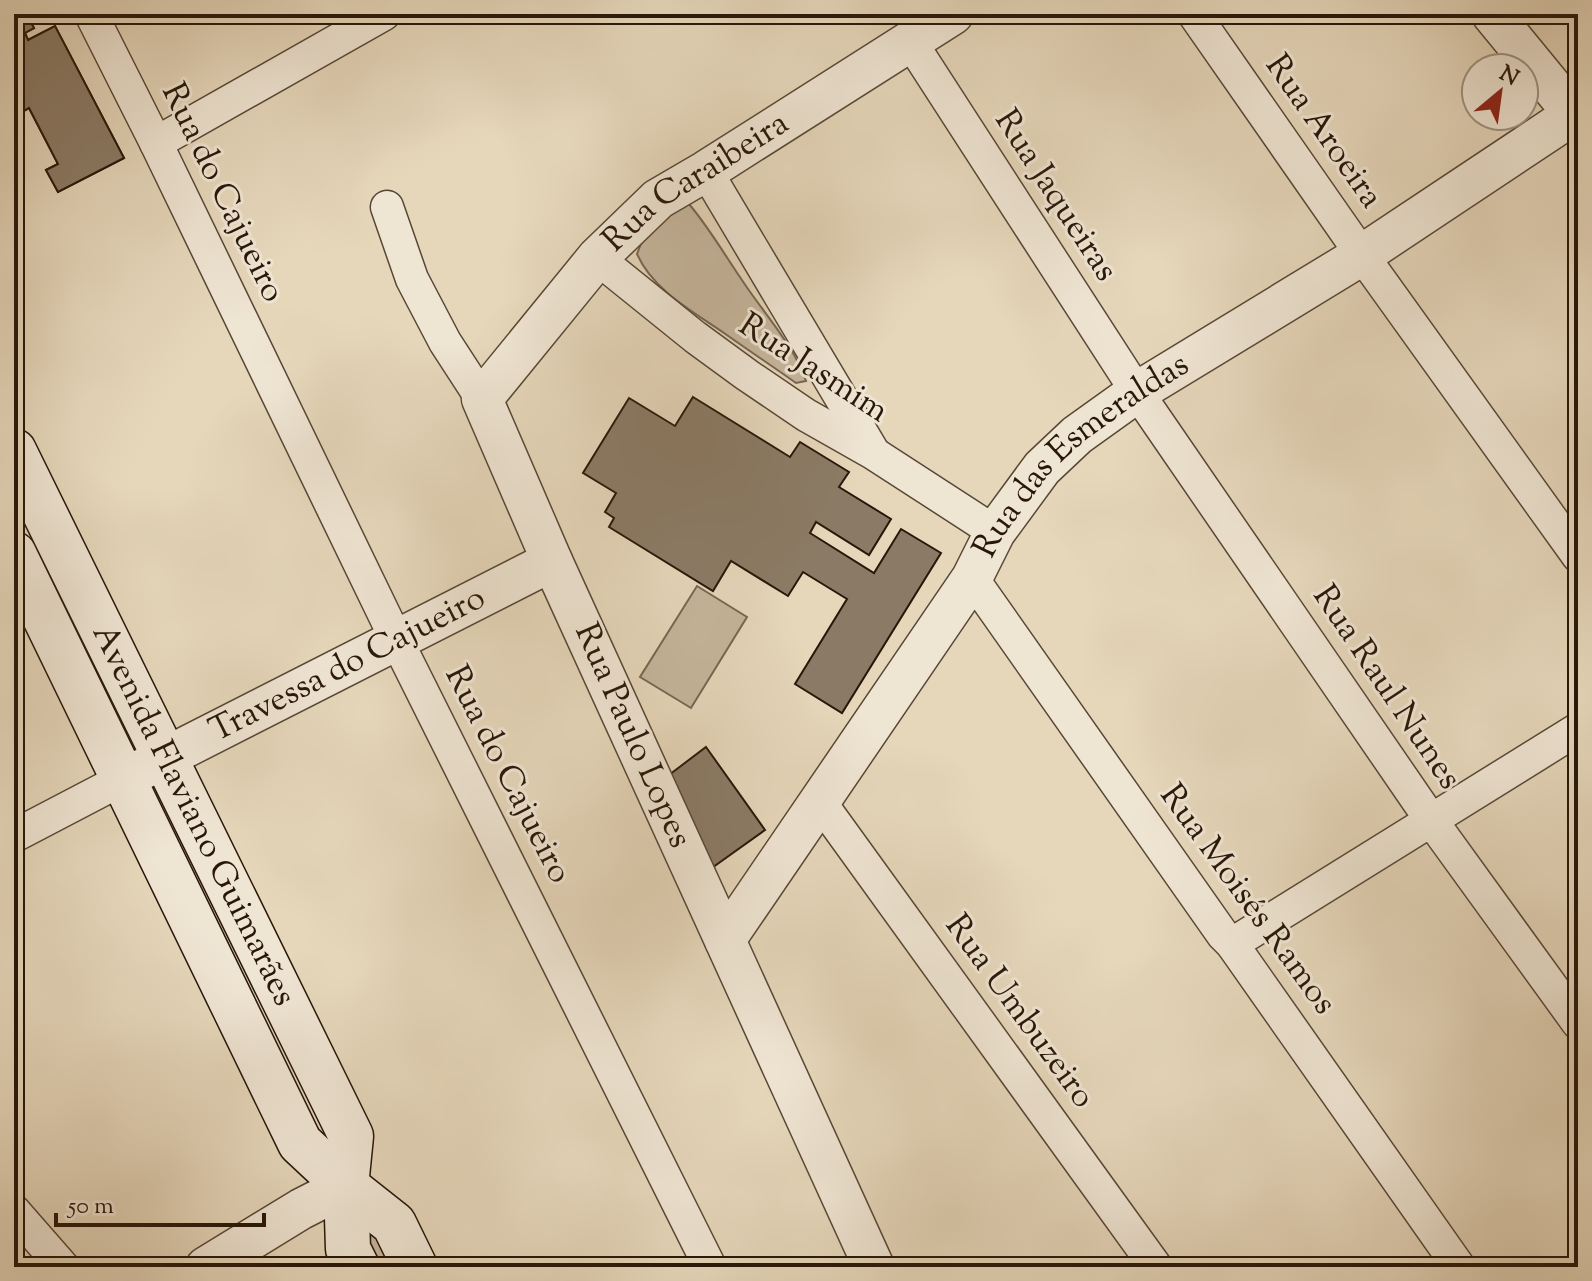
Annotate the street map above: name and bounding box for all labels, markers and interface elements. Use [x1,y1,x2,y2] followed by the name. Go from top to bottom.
[1252,45,1394,219] street label: Rua Aroeira
[1460,52,1540,132] north arrow
[1493,59,1524,96] text: N
[148,75,296,311] street label: Rua do Cajueiro
[592,100,799,264] street label: Rua Caraibeira
[981,100,1129,292] street label: Rua Jaqueiras
[728,302,898,436] street label: Rua Jasmim
[961,341,1199,566] street label: Rua das Esmeraldas
[201,574,494,756] street label: Travessa do Cajueiro
[1299,576,1473,800] street label: Rua Raul Nunes
[79,616,308,1015] street label: Avenida Flaviano Guimarães
[561,616,703,856] street label: Rua Paulo Lopes
[431,658,583,892] street label: Rua do Cajueiro
[1146,775,1348,1025] street label: Rua Moisés Ramos
[932,905,1106,1119] street label: Rua Umbuzeiro
[56,1177,264,1227] scale bar
[66,1190,114,1224] text: 50 m

